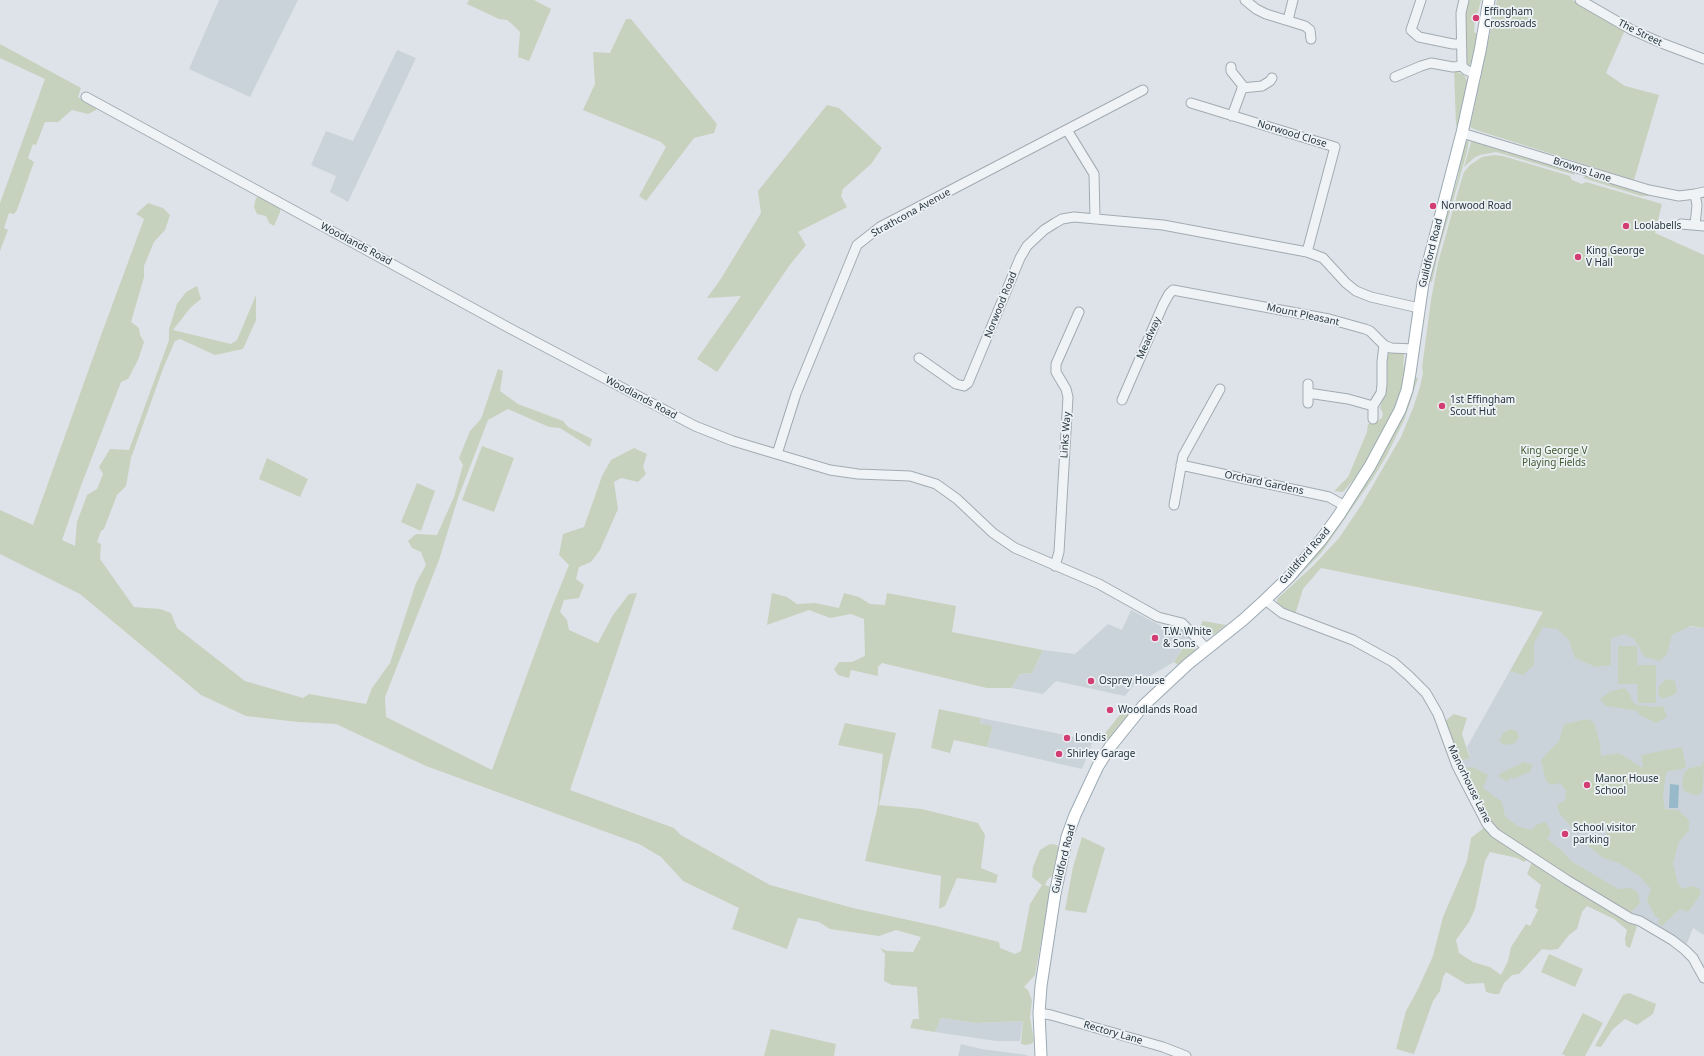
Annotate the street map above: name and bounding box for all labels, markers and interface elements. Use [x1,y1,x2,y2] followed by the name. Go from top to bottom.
[1484,6,1536,30] place label: Effingham Crossroads
[1471,13,1481,23] marker: Effingham Crossroads
[1616,17,1664,49] street label: The Street
[1256,118,1328,150] street label: Norwood Close
[1551,155,1613,185] street label: Browns Lane
[869,186,953,240] street label: Strathcona Avenue
[1441,200,1512,212] place label: Norwood Road
[1428,201,1438,211] marker: Norwood Road
[1417,217,1445,289] street label: Guildford Road
[318,220,394,268] street label: Woodlands Road
[1634,220,1681,232] place label: Loolabells
[1621,221,1631,231] marker: Loolabells
[1586,245,1644,268] place label: King George V Hall
[1573,252,1583,262] marker: King George V Hall
[982,270,1020,340] street label: Norwood Road
[1266,301,1340,329] street label: Mount Pleasant
[1134,315,1164,361] street label: Meadway
[603,374,679,422] street label: Woodlands Road
[1450,394,1515,418] place label: 1st Effingham Scout Hut
[1437,401,1447,411] marker: 1st Effingham Scout Hut
[1058,411,1074,459] street label: Links Way
[1520,445,1588,468] park label: King George V Playing Fields
[1223,469,1305,497] street label: Orchard Gardens
[1277,525,1333,587] street label: Guildford Road
[1163,626,1211,650] place label: T.W. White & Sons
[1150,633,1160,643] marker: T.W. White & Sons
[1099,675,1165,687] place label: Osprey House
[1086,676,1096,686] marker: Osprey House
[1118,704,1197,716] place label: Woodlands Road
[1105,705,1115,715] marker: Woodlands Road
[1075,732,1106,744] place label: Londis
[1062,733,1072,743] marker: Londis
[1445,743,1493,825] street label: Manorhouse Lane
[1067,748,1135,760] place label: Shirley Garage
[1054,749,1064,759] marker: Shirley Garage
[1595,773,1659,796] place label: Manor House School
[1582,780,1592,790] marker: Manor House School
[1573,822,1636,846] place label: School visitor parking
[1050,823,1078,895] street label: Guildford Road
[1560,829,1570,839] marker: School visitor parking
[1082,1019,1144,1047] street label: Rectory Lane

